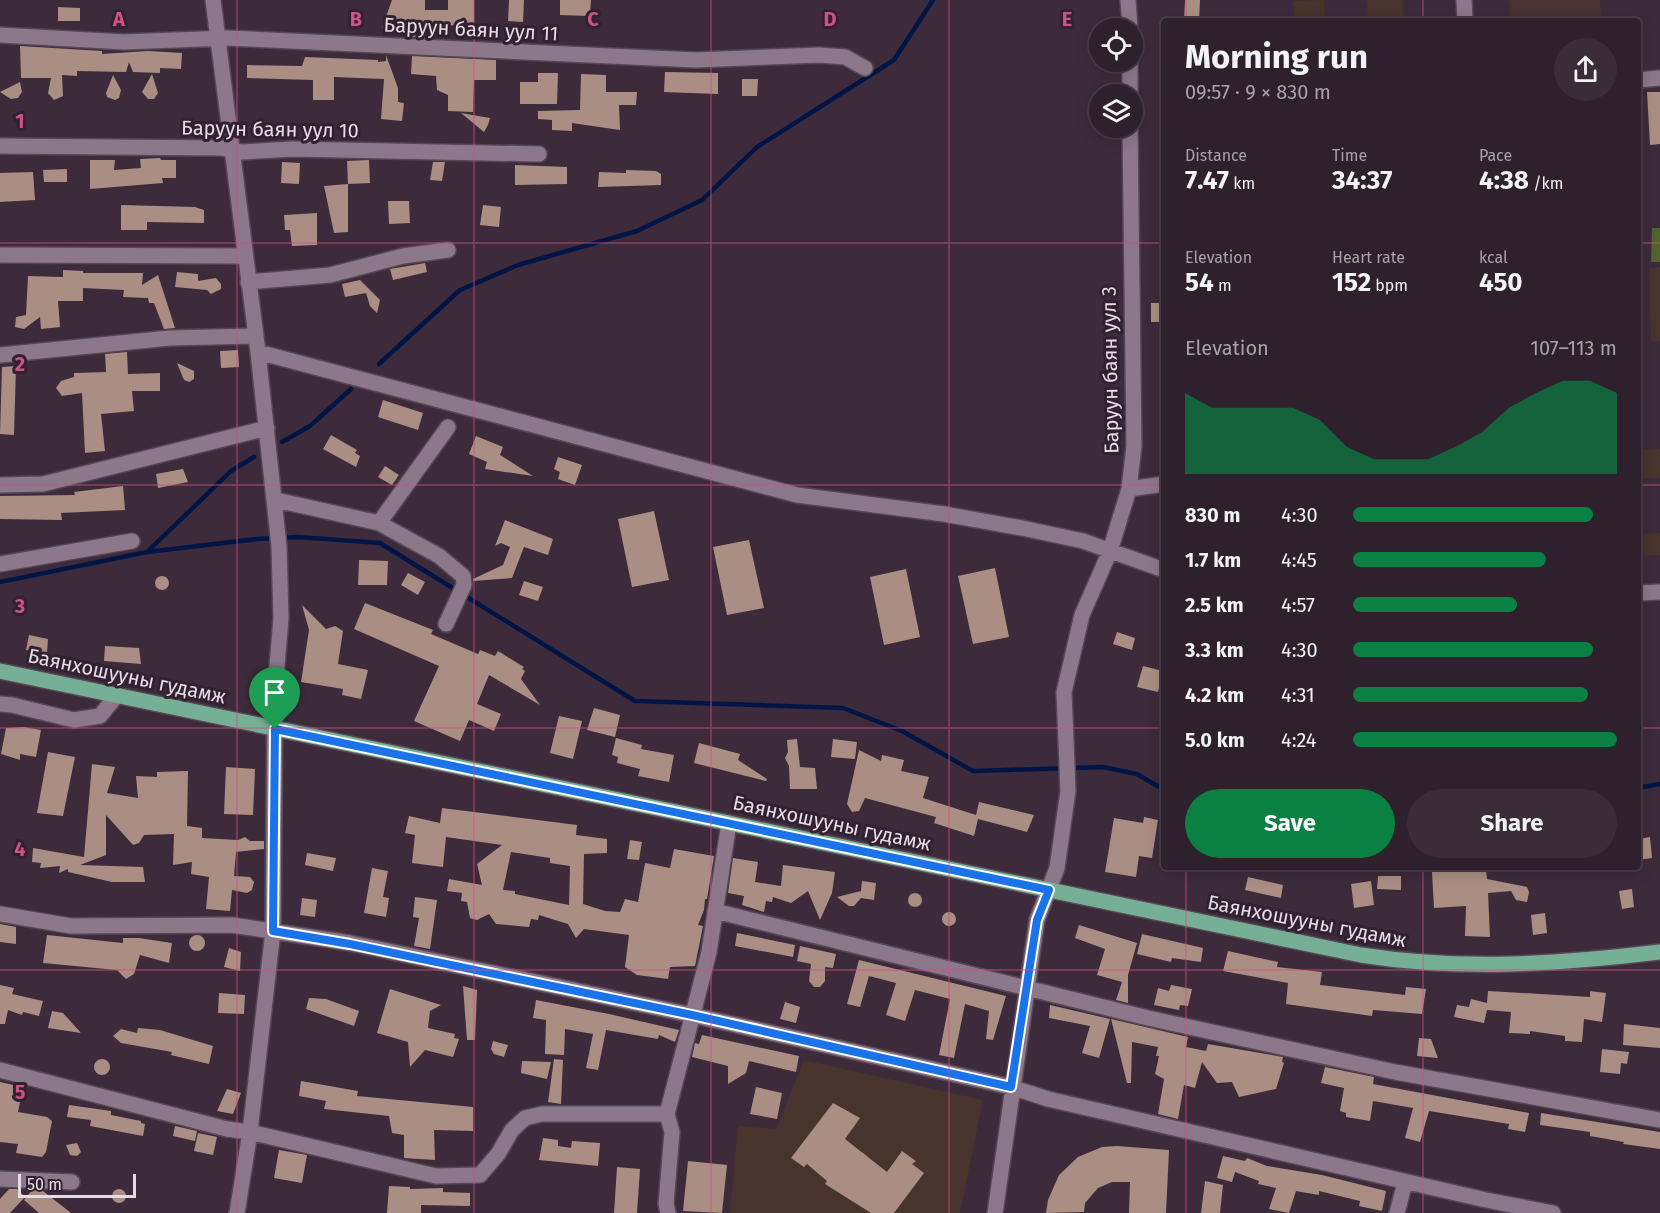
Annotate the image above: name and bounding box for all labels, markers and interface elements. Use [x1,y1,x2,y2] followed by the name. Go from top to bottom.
[112,7,126,31] text: A
[350,7,362,31] text: B
[587,7,599,31] text: C
[823,7,837,31] text: D
[1062,7,1072,31] text: E
[383,12,559,46] street label: Баруун баян уул 11
[1089,18,1143,138] map controls
[1089,18,1143,72] button: locate
[1185,37,1368,77] text: Morning run
[1554,38,1617,101] button: share
[1185,80,1331,104] text: 09:57 · 9 × 830 m
[1089,84,1143,138] button: layers
[15,109,25,133] text: 1
[181,115,359,143] street label: Баруун баян уул 10
[1185,146,1247,165] text: Distance
[1332,146,1367,165] text: Time
[1479,146,1512,165] text: Pace
[1185,165,1229,196] text: 7.47
[1332,165,1392,196] text: 34:37
[1479,165,1529,196] text: 4:38
[1229,174,1255,193] text: km
[1529,174,1563,193] text: /km
[1185,248,1252,267] text: Elevation
[1332,248,1405,267] text: Heart rate
[1479,248,1508,267] text: kcal
[1185,267,1214,298] text: 54
[1332,267,1371,298] text: 152
[1479,267,1523,298] text: 450
[1214,276,1232,295] text: m
[1371,276,1408,295] text: bpm
[1097,286,1123,454] street label: Баруун баян уул 3
[1185,336,1269,360] text: Elevation
[1530,336,1617,360] text: 107–113 m
[15,352,25,376] text: 2
[1185,503,1240,527] text: 830 m
[1281,503,1318,527] text: 4:30
[1185,548,1241,572] text: 1.7 km
[1281,548,1317,572] text: 4:45
[1185,593,1244,617] text: 2.5 km
[1281,593,1315,617] text: 4:57
[14,594,25,618] text: 3
[1185,638,1244,662] text: 3.3 km
[1281,638,1318,662] text: 4:30
[26,643,228,709] street label: Баянхошууны гудамж
[249,667,300,729] pin
[258,676,291,709] icon: arrive
[1185,683,1244,707] text: 4.2 km
[1281,683,1315,707] text: 4:31
[1185,728,1245,752] text: 5.0 km
[1281,728,1316,752] text: 4:24
[1185,789,1395,858] button: Save
[1407,789,1617,858] button: Share
[731,790,933,856] street label: Баянхошууны гудамж
[14,837,26,861] text: 4
[1206,890,1408,952] street label: Баянхошууны гудамж
[15,1080,26,1104] text: 5
[18,1171,136,1198] scale bar
[27,1175,62,1194] text: 50 m

